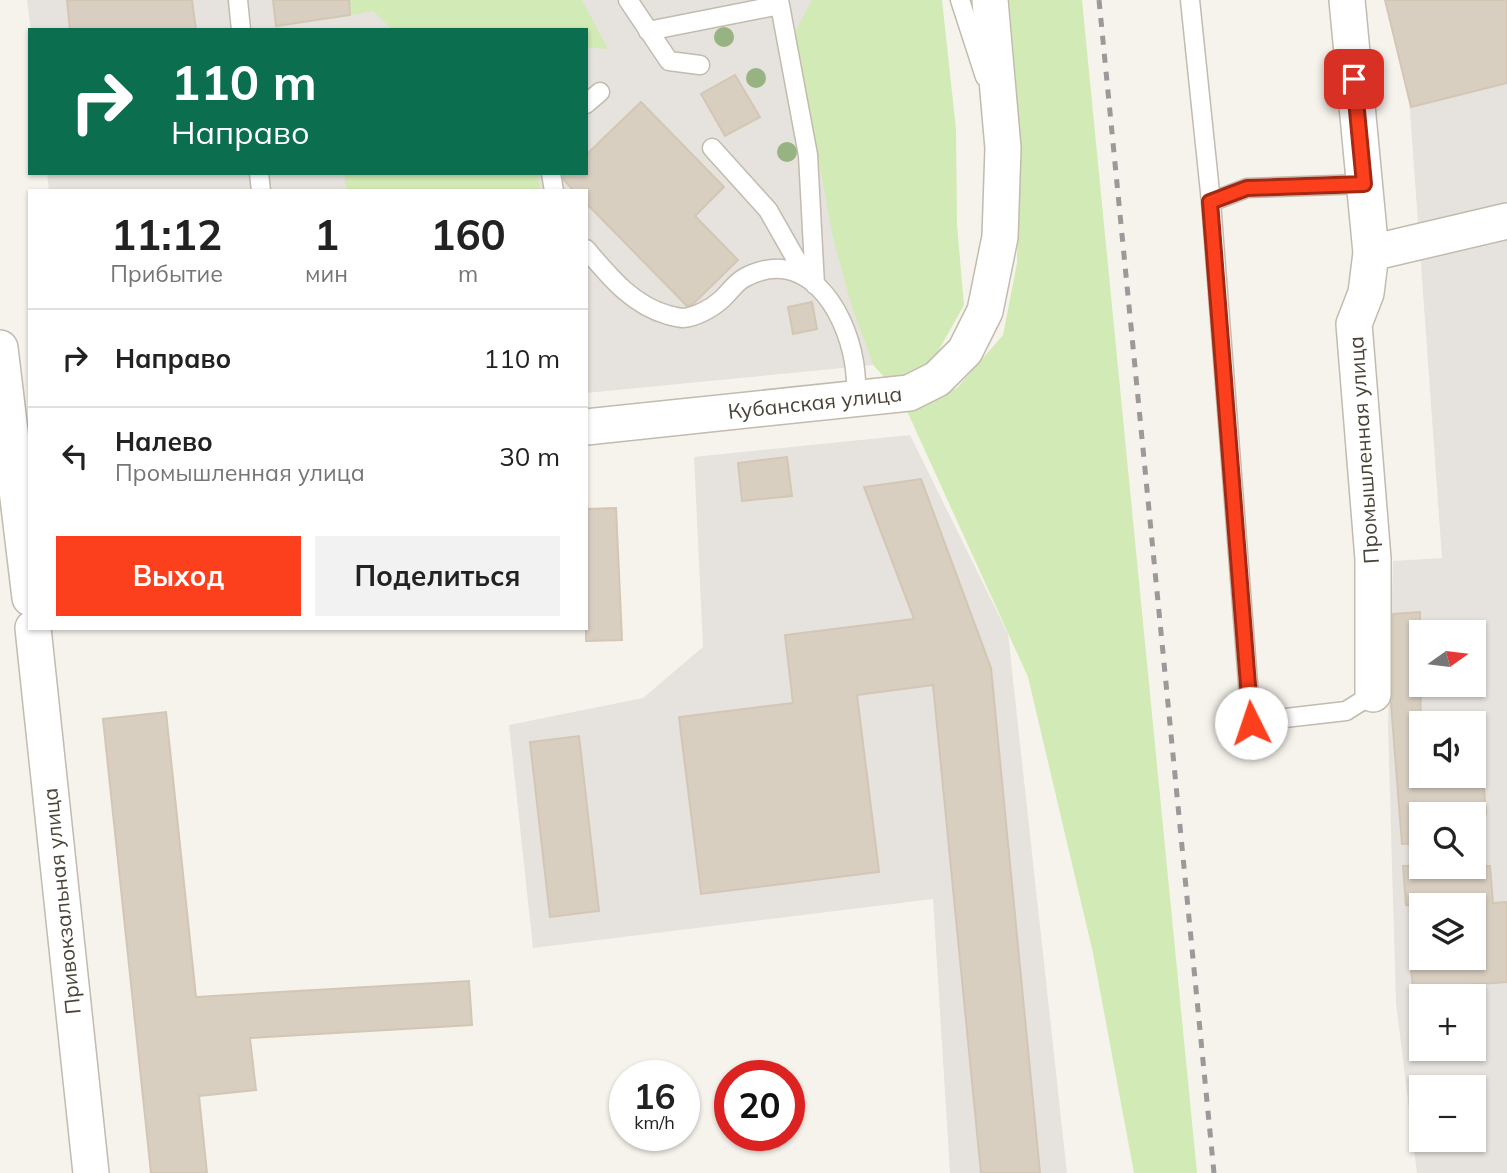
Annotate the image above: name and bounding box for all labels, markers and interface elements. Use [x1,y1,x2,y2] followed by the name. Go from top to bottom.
[1324,49,1384,109] pin
[171,51,317,112] text: 110 m
[56,56,147,147] icon: right
[1335,60,1373,98] icon: arrive
[171,112,310,152] text: Направо
[111,208,222,261] text: 11:12
[314,208,339,261] text: 1
[430,208,506,261] text: 160
[110,259,223,288] text: Прибытие
[305,259,348,288] text: мин
[458,259,478,288] text: m
[1342,335,1384,565] street label: Промышленная улица
[56,339,94,377] icon: right
[115,342,231,375] text: Направо
[484,342,560,375] text: 110 m
[726,380,903,424] street label: Кубанская улица
[115,425,213,458] text: Налево
[56,437,94,475] icon: left
[499,440,560,473] text: 30 m
[115,458,365,487] text: Промышленная улица
[56,536,301,616] button: Выход
[315,536,560,616] button: Поделиться
[1409,620,1486,696] north arrow
[1409,620,1486,1152] map controls
[1214,686,1288,760] position arrow
[1409,711,1486,788] button: sound
[36,787,86,1016] street label: Привокзальная улица
[1409,802,1486,879] button: search
[1409,893,1486,970] button: layers
[1409,984,1486,1061] button: +
[714,1060,805,1151] speed limit sign: 20
[633,1074,676,1118] text: 16
[1409,1075,1486,1152] button: −
[634,1111,675,1134] text: km/h

